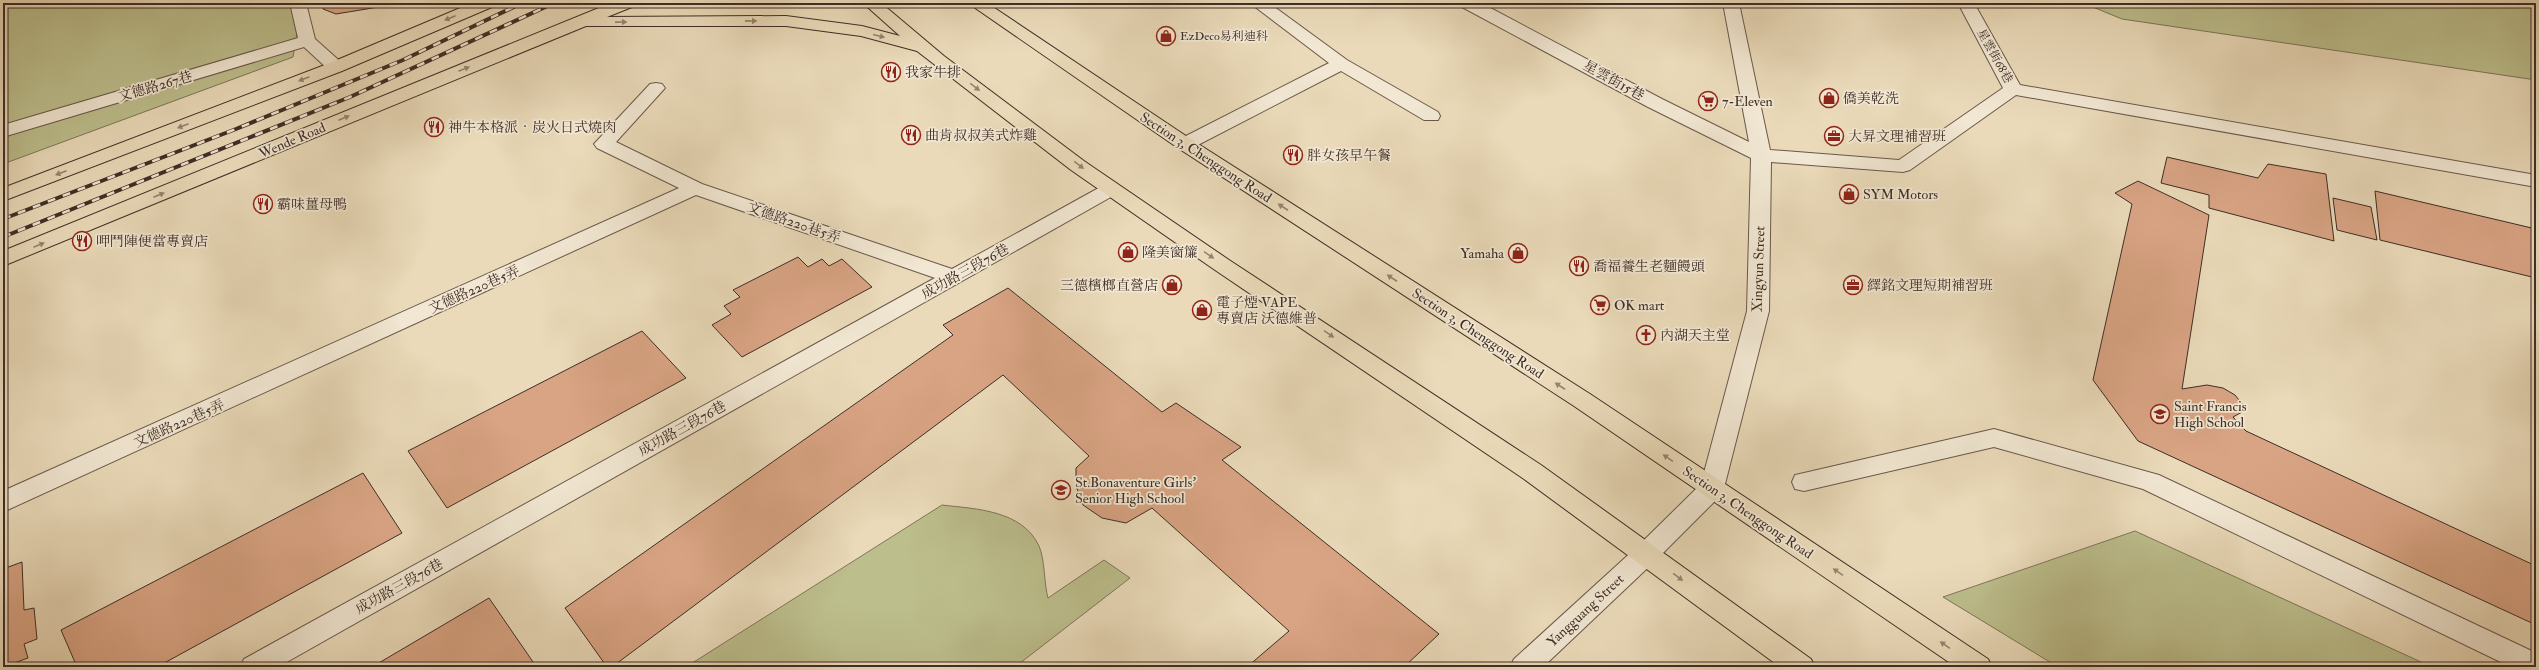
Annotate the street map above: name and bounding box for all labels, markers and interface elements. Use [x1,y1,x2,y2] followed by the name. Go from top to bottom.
[443,16,455,22] one-way arrow
[745,18,758,24] one-way arrow
[615,19,628,25] one-way arrow
[1155,25,1177,47] shop icon: EzDeco易利迪科
[1974,27,2016,86] street label: 星雲街68巷
[1180,29,1268,44] place label: EzDeco易利迪科
[873,33,885,39] one-way arrow
[1580,57,1647,104] street label: 星雲街15巷
[880,61,902,83] restaurant icon: 我家牛排
[905,64,961,81] place label: 我家牛排
[459,66,471,72] one-way arrow
[116,68,194,105] street label: 文德路267巷
[298,76,309,82] one-way arrow
[969,83,980,91] one-way arrow
[1818,87,1840,109] shop icon: 僑美乾洗
[1697,90,1719,112] supermarket icon: 7-Eleven
[1843,90,1899,107] place label: 僑美乾洗
[1722,93,1773,110] place label: 7-Eleven
[1137,108,1275,206] street label: Section 3, Chenggong Road
[338,115,350,121] one-way arrow
[423,116,445,138] restaurant icon: 神牛本格派‧炭火日式燒肉
[255,119,328,163] street label: Wende Road
[448,119,616,136] place label: 神牛本格派‧炭火日式燒肉
[176,123,188,129] one-way arrow
[900,124,922,146] restaurant icon: 曲肯叔叔美式炸雞
[1823,125,1845,147] office icon: 大昇文理補習班
[925,127,1037,144] place label: 曲肯叔叔美式炸雞
[1848,128,1946,145] place label: 大昇文理補習班
[1282,144,1304,166] restaurant icon: 胖女孩早午餐
[1307,147,1391,164] place label: 胖女孩早午餐
[1073,161,1084,169] one-way arrow
[55,170,67,176] one-way arrow
[1838,183,1860,205] shop icon: SYM Motors
[1863,186,1938,203] place label: SYM Motors
[154,191,166,197] one-way arrow
[252,193,274,215] restaurant icon: 霸味薑母鴨
[277,196,347,213] place label: 霸味薑母鴨
[745,199,843,246] street label: 文德路220巷5弄
[1278,203,1288,211] one-way arrow
[1749,225,1770,312] street label: Xingyun Street
[71,230,93,252] restaurant icon: 呷鬥陣便當專賣店
[96,233,208,250] place label: 呷鬥陣便當專賣店
[918,240,1012,303] street label: 成功路三段76巷
[33,241,45,248] one-way arrow
[1117,241,1139,263] shop icon: 隆美窗簾
[1507,242,1529,264] shop icon: Yamaha
[1142,244,1198,261] place label: 隆美窗簾
[1460,245,1504,262] place label: Yamaha
[1204,251,1214,259] one-way arrow
[1568,255,1590,277] restaurant icon: 喬福養生老麵饅頭
[1593,258,1705,275] place label: 喬福養生老麵饅頭
[426,262,522,317] street label: 文德路220巷5弄
[1161,274,1183,296] shop icon: 三德檳榔直營店
[1386,274,1398,281] one-way arrow
[1842,274,1864,296] office icon: 繹銘文理短期補習班
[1060,277,1158,294] place label: 三德檳榔直營店
[1867,277,1993,294] place label: 繹銘文理短期補習班
[1409,284,1547,382] street label: Section 3, Chenggong Road
[1216,294,1317,327] place label: 電子煙 VAPE 專賣店 沃德維普
[1589,294,1611,316] supermarket icon: OK mart
[1614,297,1665,314] place label: OK mart
[1191,299,1213,321] shop icon: 電子煙 VAPE 專賣店 沃德維普
[1635,324,1657,346] church icon: 內湖天主堂
[1660,327,1730,344] place label: 內湖天主堂
[1323,331,1335,338] one-way arrow
[1555,382,1565,390] one-way arrow
[131,396,227,451] street label: 文德路220巷5弄
[635,397,729,460] street label: 成功路三段76巷
[2174,398,2247,431] place label: Saint Francis High School
[2149,403,2171,425] school or university icon: Saint Francis High School
[1663,454,1674,462] one-way arrow
[1679,462,1816,562] street label: Section 3, Chenggong Road
[1075,474,1196,507] place label: St.Bonaventure Girls' Senior High School
[1050,479,1072,501] school or university icon: St.Bonaventure Girls' Senior High School
[352,555,446,618] street label: 成功路三段76巷
[1832,568,1843,576] one-way arrow
[1543,570,1628,650] street label: Yangguang Street
[1673,573,1684,581] one-way arrow
[1940,641,1950,649] one-way arrow

